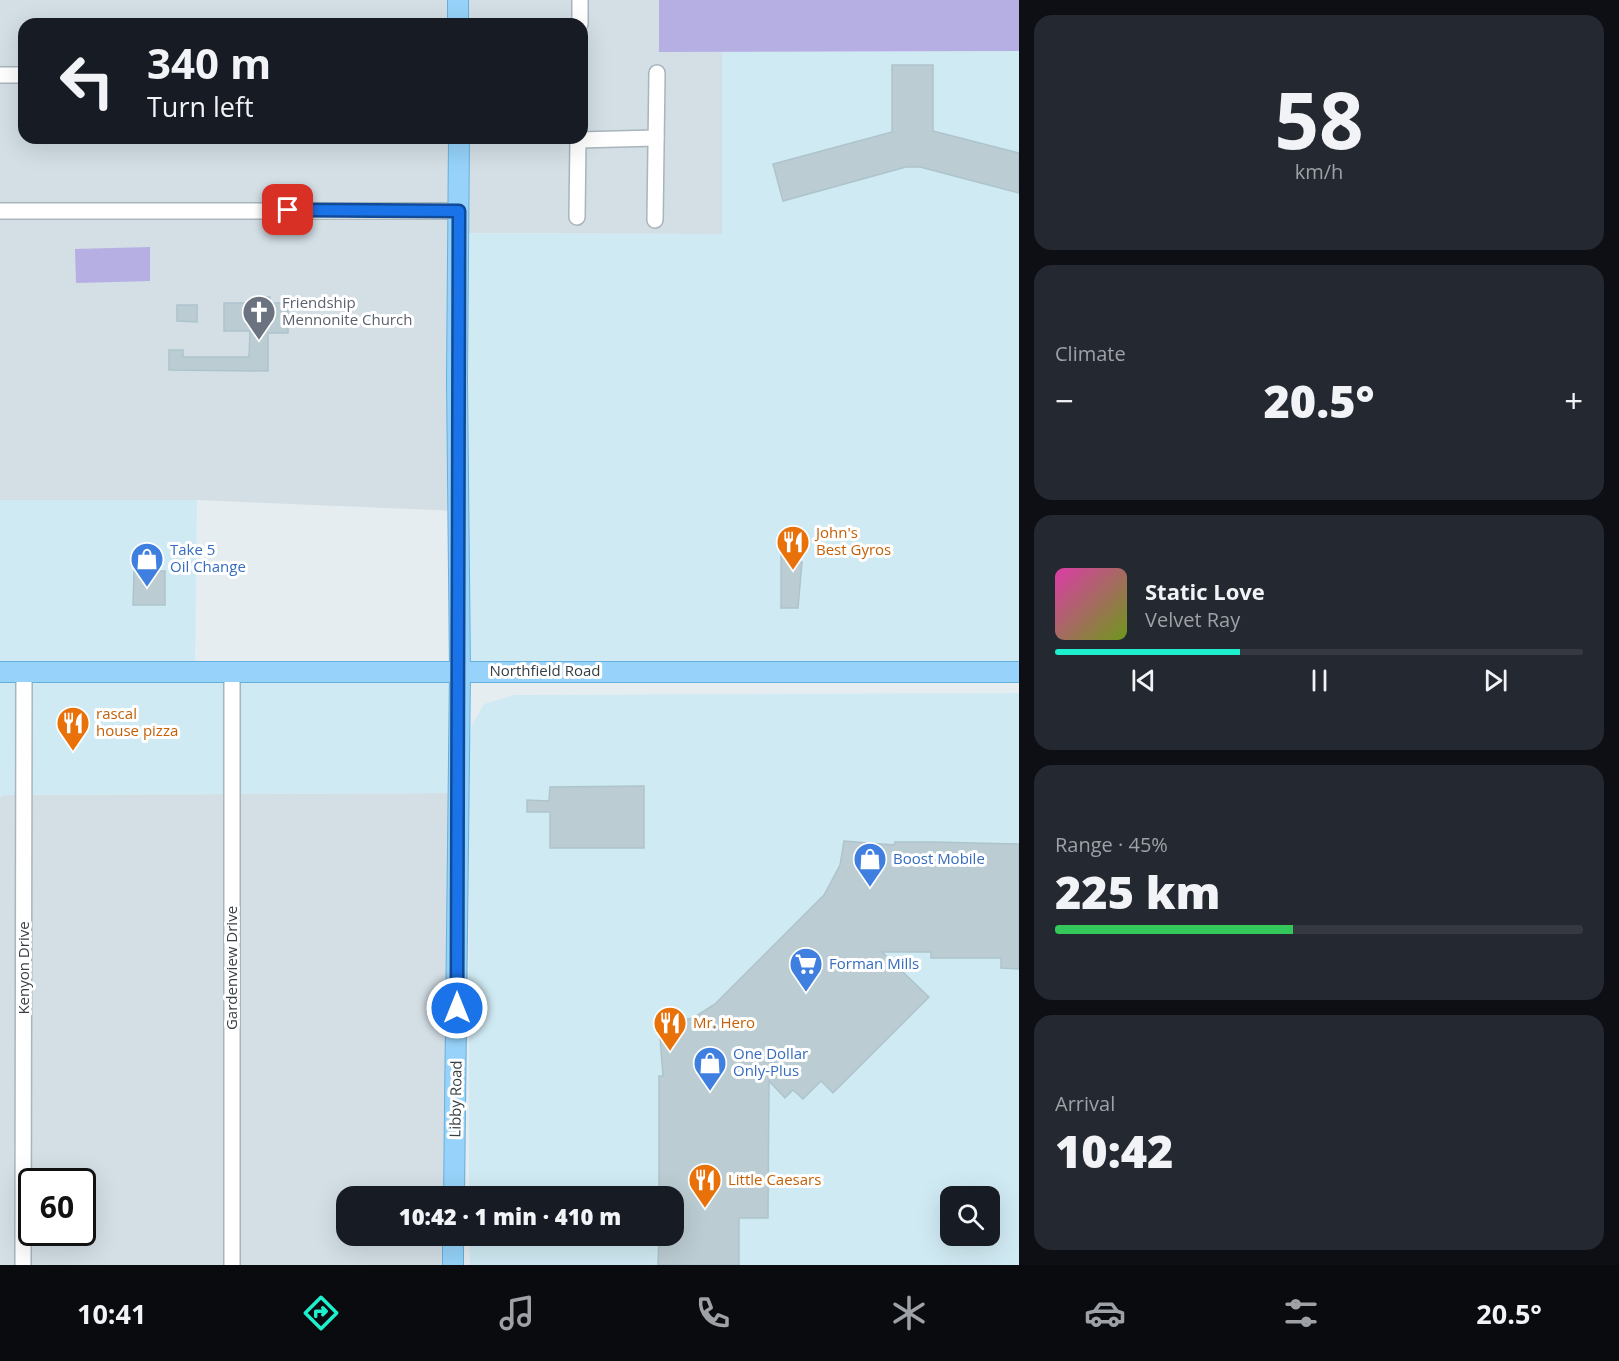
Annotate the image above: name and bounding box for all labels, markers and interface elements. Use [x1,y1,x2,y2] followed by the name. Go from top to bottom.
[147,34,271,91] text: 340 m
[48,42,126,120] icon: left
[1274,66,1364,172] text: 58
[147,88,254,125] text: Turn left
[1295,158,1343,185] text: km/h
[262,184,313,235] pin
[271,193,304,226] icon: arrive
[282,292,412,329] place label: Friendship Mennonite Church
[241,294,277,341] church icon: Friendship Mennonite Church
[1055,340,1126,367] text: Climate
[1263,370,1375,431] text: 20.5°
[1055,378,1074,423] text: −
[1564,378,1583,423] text: +
[814,522,891,559] place label: John's Best Gyros
[775,524,811,571] restaurant icon: John's Best Gyros
[170,539,246,576] place label: Take 5 Oil Change
[129,541,165,588] shop icon: Take 5 Oil Change
[1145,576,1265,606] text: Static Love
[1145,606,1240,633] text: Velvet Ray
[490,660,600,680] street label: Northfield Road
[1127,664,1160,697] icon: previous
[1303,664,1336,697] icon: pause
[1479,664,1512,697] icon: next
[96,703,178,740] place label: rascal house pizza
[55,705,91,752] restaurant icon: rascal house pizza
[1055,831,1168,858] text: Range · 45%
[852,841,888,888] shop icon: Boost Mobile
[893,848,985,868] place label: Boost Mobile
[1055,861,1220,922] text: 225 km
[221,906,241,1030] street label: Gardenview Drive
[13,921,33,1015] street label: Kenyon Drive
[788,946,824,993] supermarket icon: Forman Mills
[829,953,919,973] place label: Forman Mills
[425,976,489,1040] position arrow
[652,1005,688,1052] restaurant icon: Mr. Hero
[693,1012,755,1032] place label: Mr. Hero
[733,1043,808,1080] place label: One Dollar Only-Plus
[692,1045,728,1092] shop icon: One Dollar Only-Plus
[444,1060,466,1138] street label: Libby Road
[1055,1090,1115,1117] text: Arrival
[1055,1120,1173,1181] text: 10:42
[687,1162,723,1209] restaurant icon: Little Caesars
[18,1168,96,1246] speed limit sign: 60
[728,1169,821,1189] place label: Little Caesars
[940,1186,1000,1246] map controls
[940,1186,1000,1246] button: search
[399,1201,621,1231] text: 10:42 · 1 min · 410 m
[300,1292,342,1334] icon: directions
[496,1292,538,1334] icon: music
[692,1292,734,1334] icon: phone
[888,1292,930,1334] icon: climate
[1084,1292,1126,1334] icon: car
[1280,1292,1322,1334] icon: filters
[77,1295,146,1332] text: 10:41
[1476,1295,1542,1332] text: 20.5°

